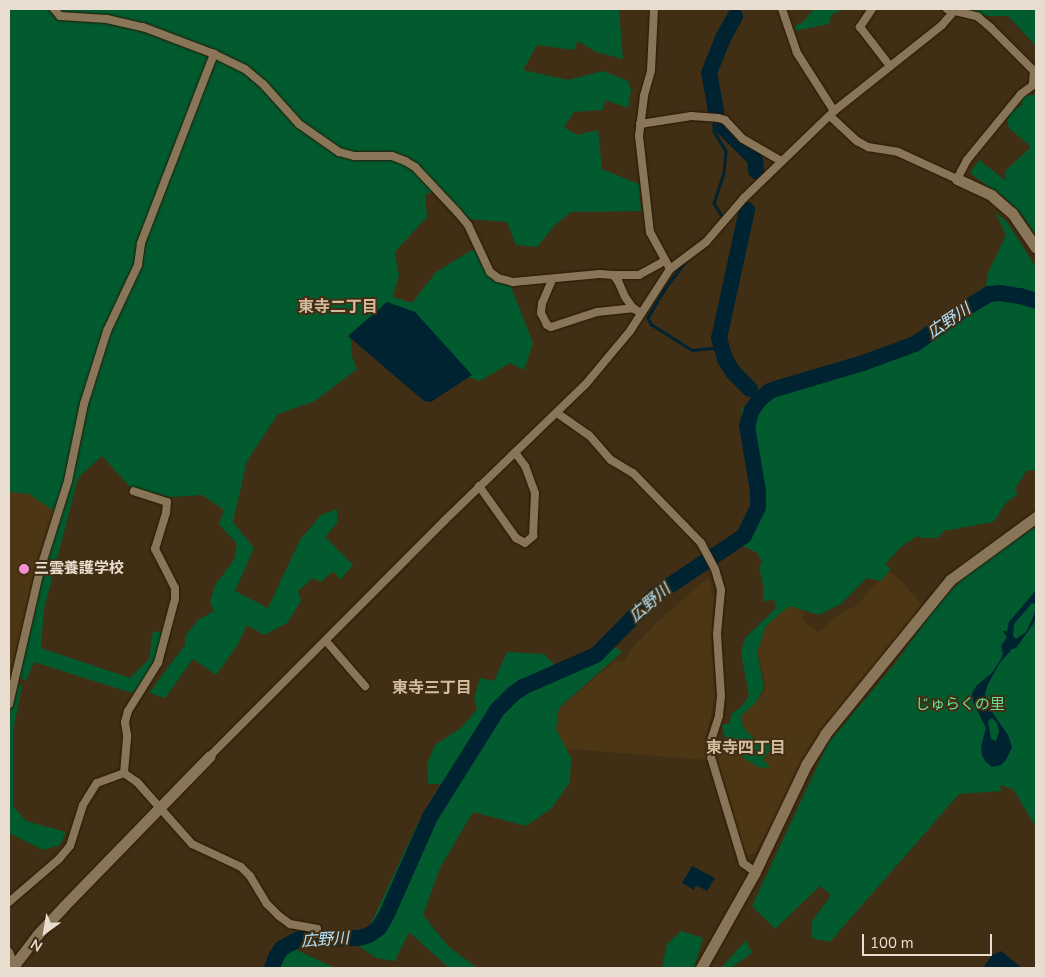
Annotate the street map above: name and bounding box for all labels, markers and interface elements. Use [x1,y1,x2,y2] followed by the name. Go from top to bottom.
[298,297,378,317] district label: 東寺二丁目
[924,300,974,342] water label: 広野川
[34,560,124,578] place label: 三雲養護学校
[18,563,30,575] marker: 三雲養護学校
[626,580,674,626] water label: 広野川
[392,678,472,698] district label: 東寺三丁目
[915,696,1005,714] park label: じゅらくの里
[706,738,786,758] district label: 東寺四丁目
[20,907,70,957] north arrow
[865,924,995,956] scale bar
[300,929,350,951] water label: 広野川
[870,933,914,953] text: 100 m
[27,934,46,956] text: N

